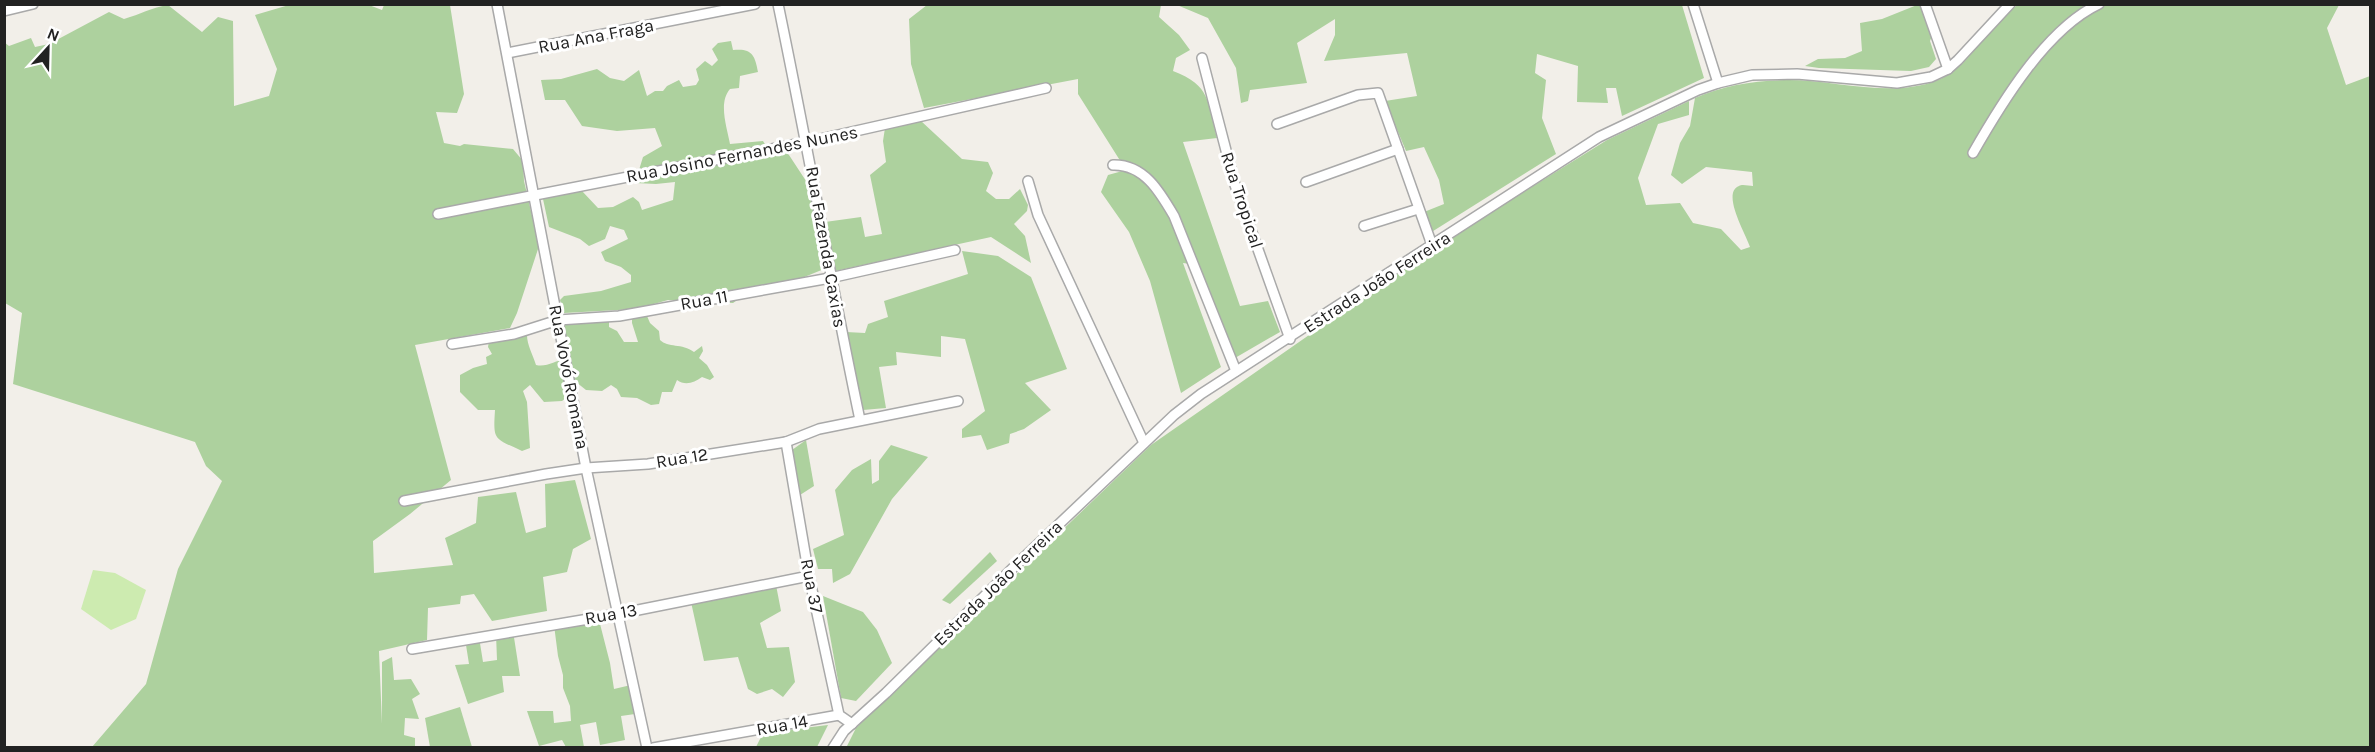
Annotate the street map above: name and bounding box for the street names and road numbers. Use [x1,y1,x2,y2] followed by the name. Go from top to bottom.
[536,14,656,58] street label: Rua Ana Fraga
[624,121,860,187] street label: Rua Josino Fernandes Nunes
[1216,149,1268,251] street label: Rua Tropical
[801,165,851,329] street label: Rua Fazenda Caxias
[1299,226,1455,338] street label: Estrada João Ferreira
[678,285,730,315] street label: Rua 11
[544,303,594,451] street label: Rua Vovó Romana
[654,443,710,473] street label: Rua 12
[929,516,1067,650] street label: Estrada João Ferreira
[796,557,828,616] street label: Rua 37
[583,599,639,629] street label: Rua 13
[754,710,810,740] street label: Rua 14

